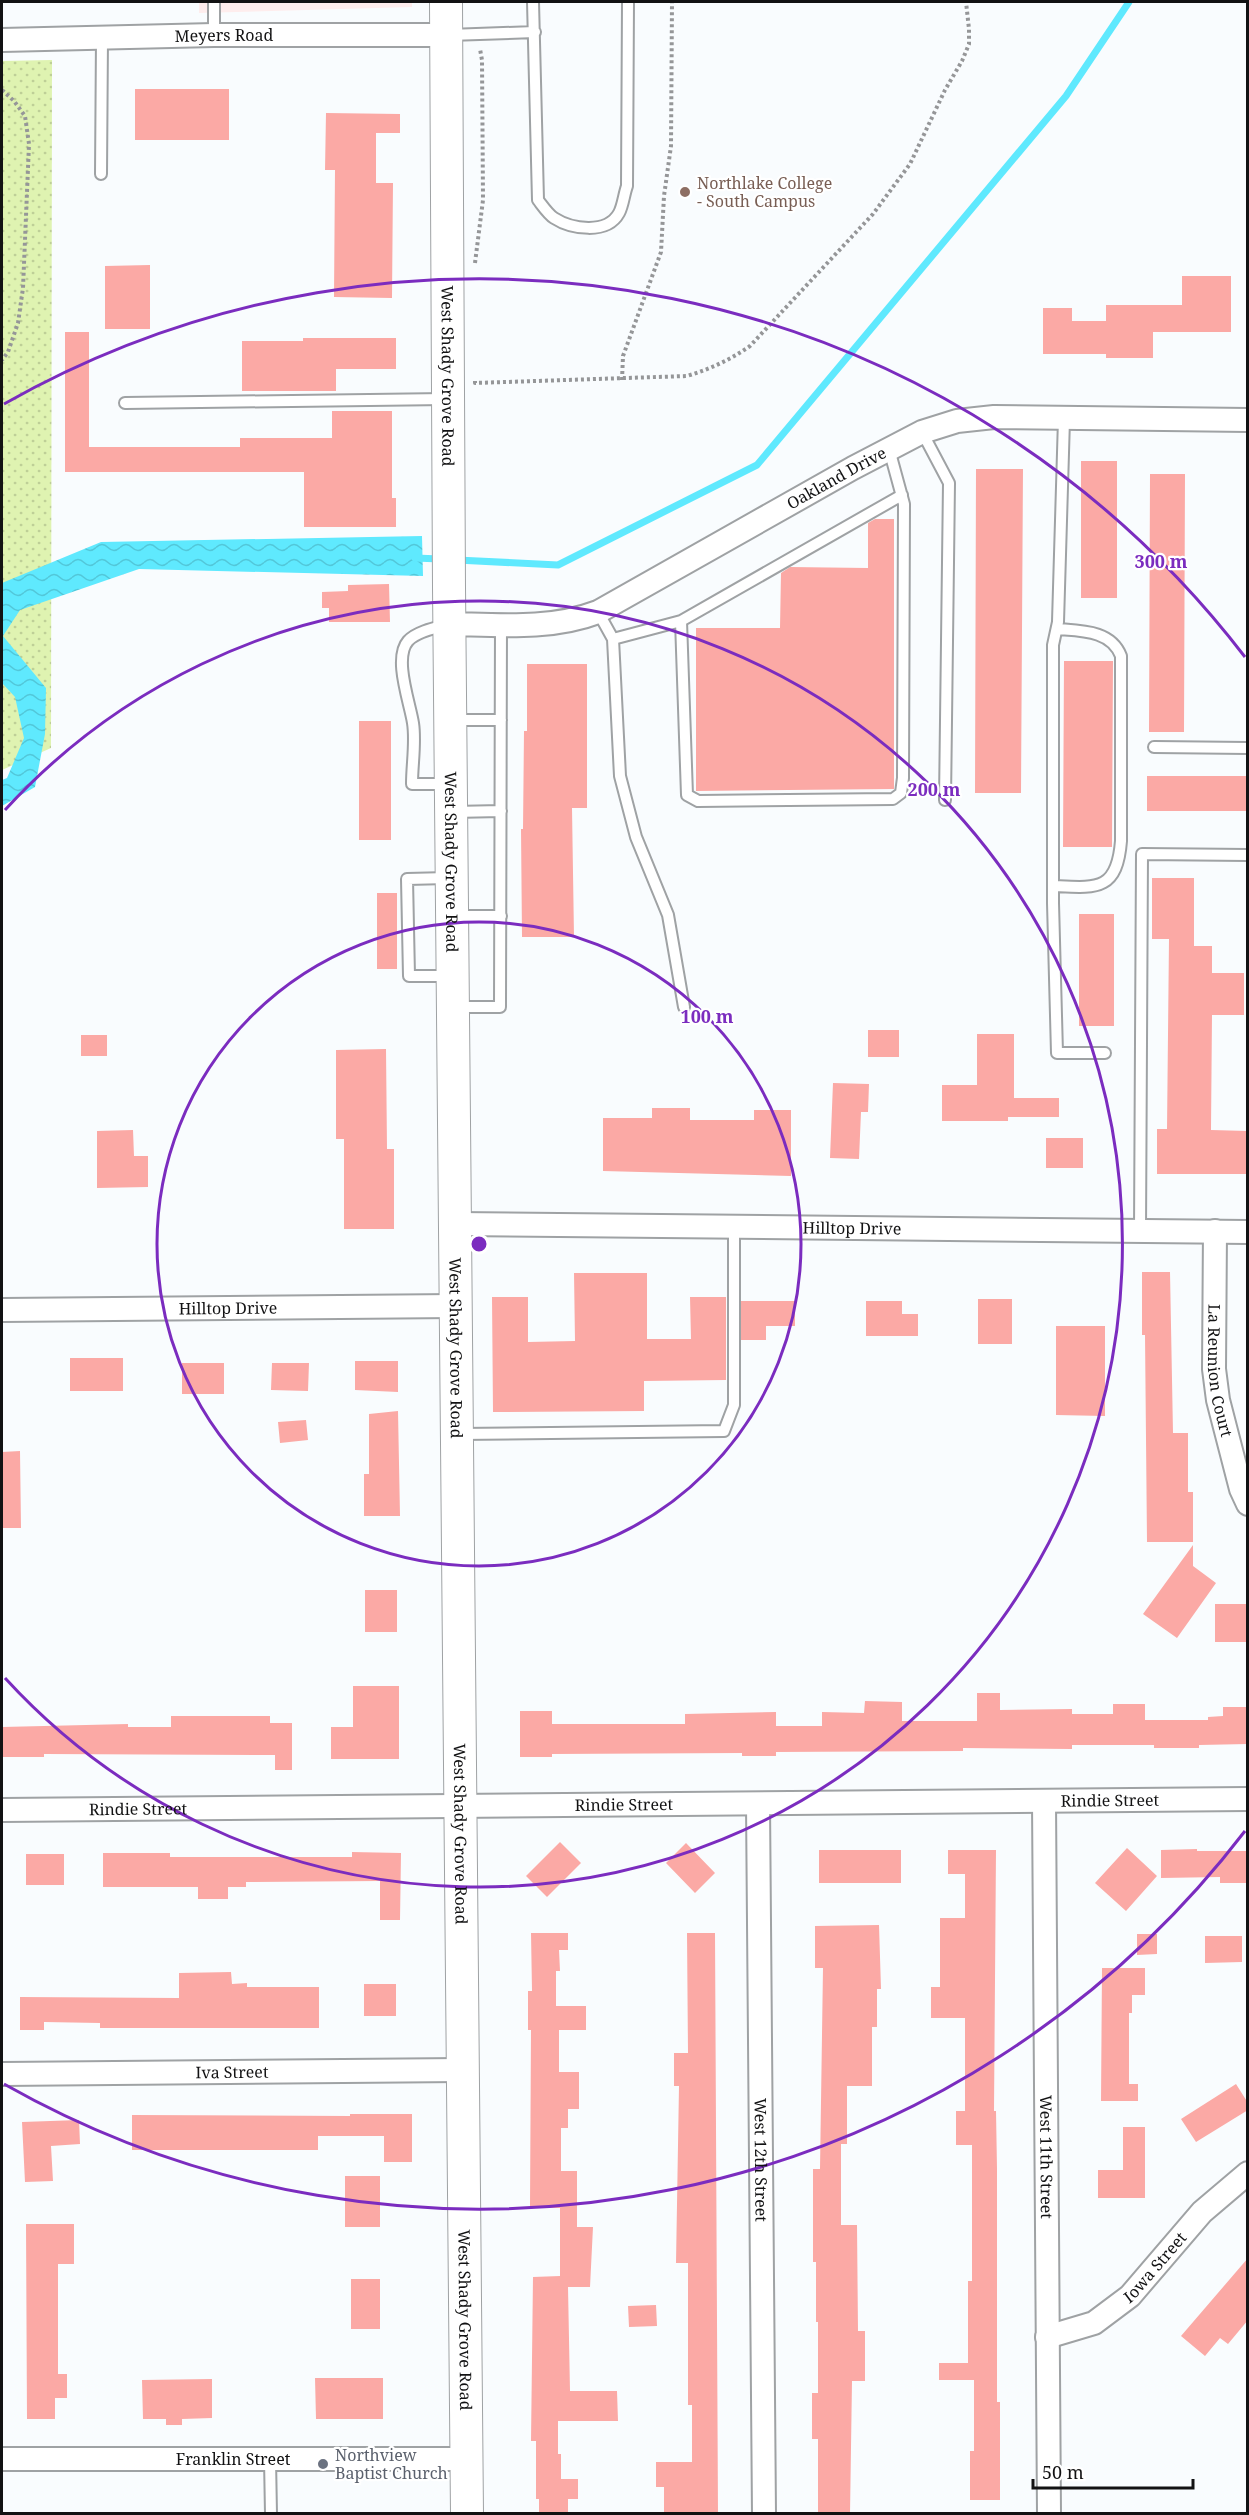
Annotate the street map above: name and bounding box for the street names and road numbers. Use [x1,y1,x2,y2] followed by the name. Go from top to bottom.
[174,24,273,47] street label: Meyers Road
[436,285,459,467] street label: West Shady Grove Road
[783,442,890,514] street label: Oakland Drive
[440,771,463,953] street label: West Shady Grove Road
[802,1217,901,1239] street label: Hilltop Drive
[444,1257,468,1439] street label: West Shady Grove Road
[179,1297,277,1319] street label: Hilltop Drive
[1203,1304,1238,1440] street label: La Reunion Court
[449,1743,472,1925] street label: West Shady Grove Road
[1061,1789,1160,1812] street label: Rindie Street
[575,1793,674,1816] street label: Rindie Street
[89,1797,188,1820] street label: Rindie Street
[195,2061,269,2083] street label: Iva Street
[1035,2095,1058,2219] street label: West 11th Street
[749,2098,773,2222] street label: West 12th Street
[1119,2227,1192,2308] street label: Iowa Street
[453,2229,477,2411] street label: West Shady Grove Road
[176,2448,291,2470] street label: Franklin Street

